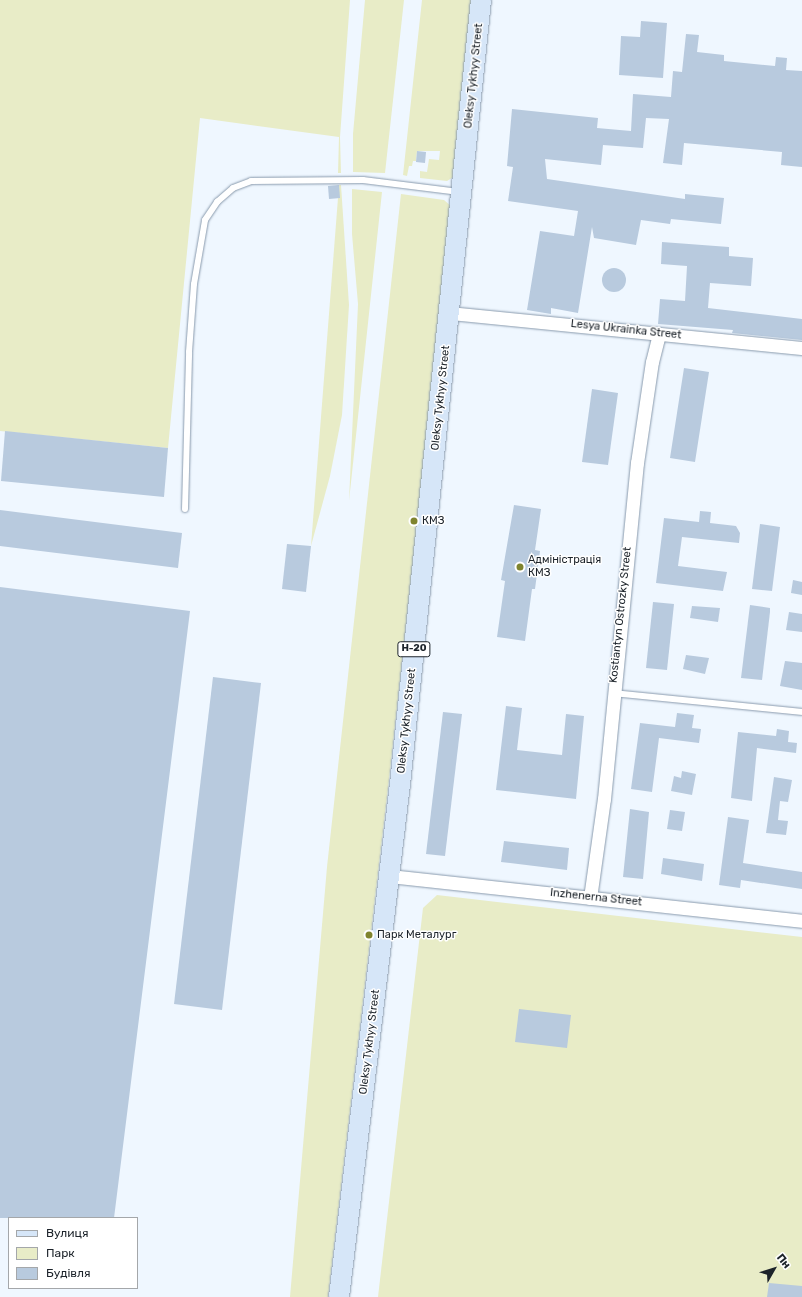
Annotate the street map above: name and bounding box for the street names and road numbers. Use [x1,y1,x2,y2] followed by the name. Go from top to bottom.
[462,22,486,130] street label: Oleksy Tykhyy Street
[570,318,682,342] street label: Lesya Ukrainka Street
[429,344,453,452] street label: Oleksy Tykhyy Street
[607,546,635,684] street label: Kostiantyn Ostrozky Street
[397,641,431,657] road number: Н-20
[395,667,419,775] street label: Oleksy Tykhyy Street
[549,887,643,909] street label: Inzhenerna Street
[357,988,383,1096] street label: Oleksy Tykhyy Street

